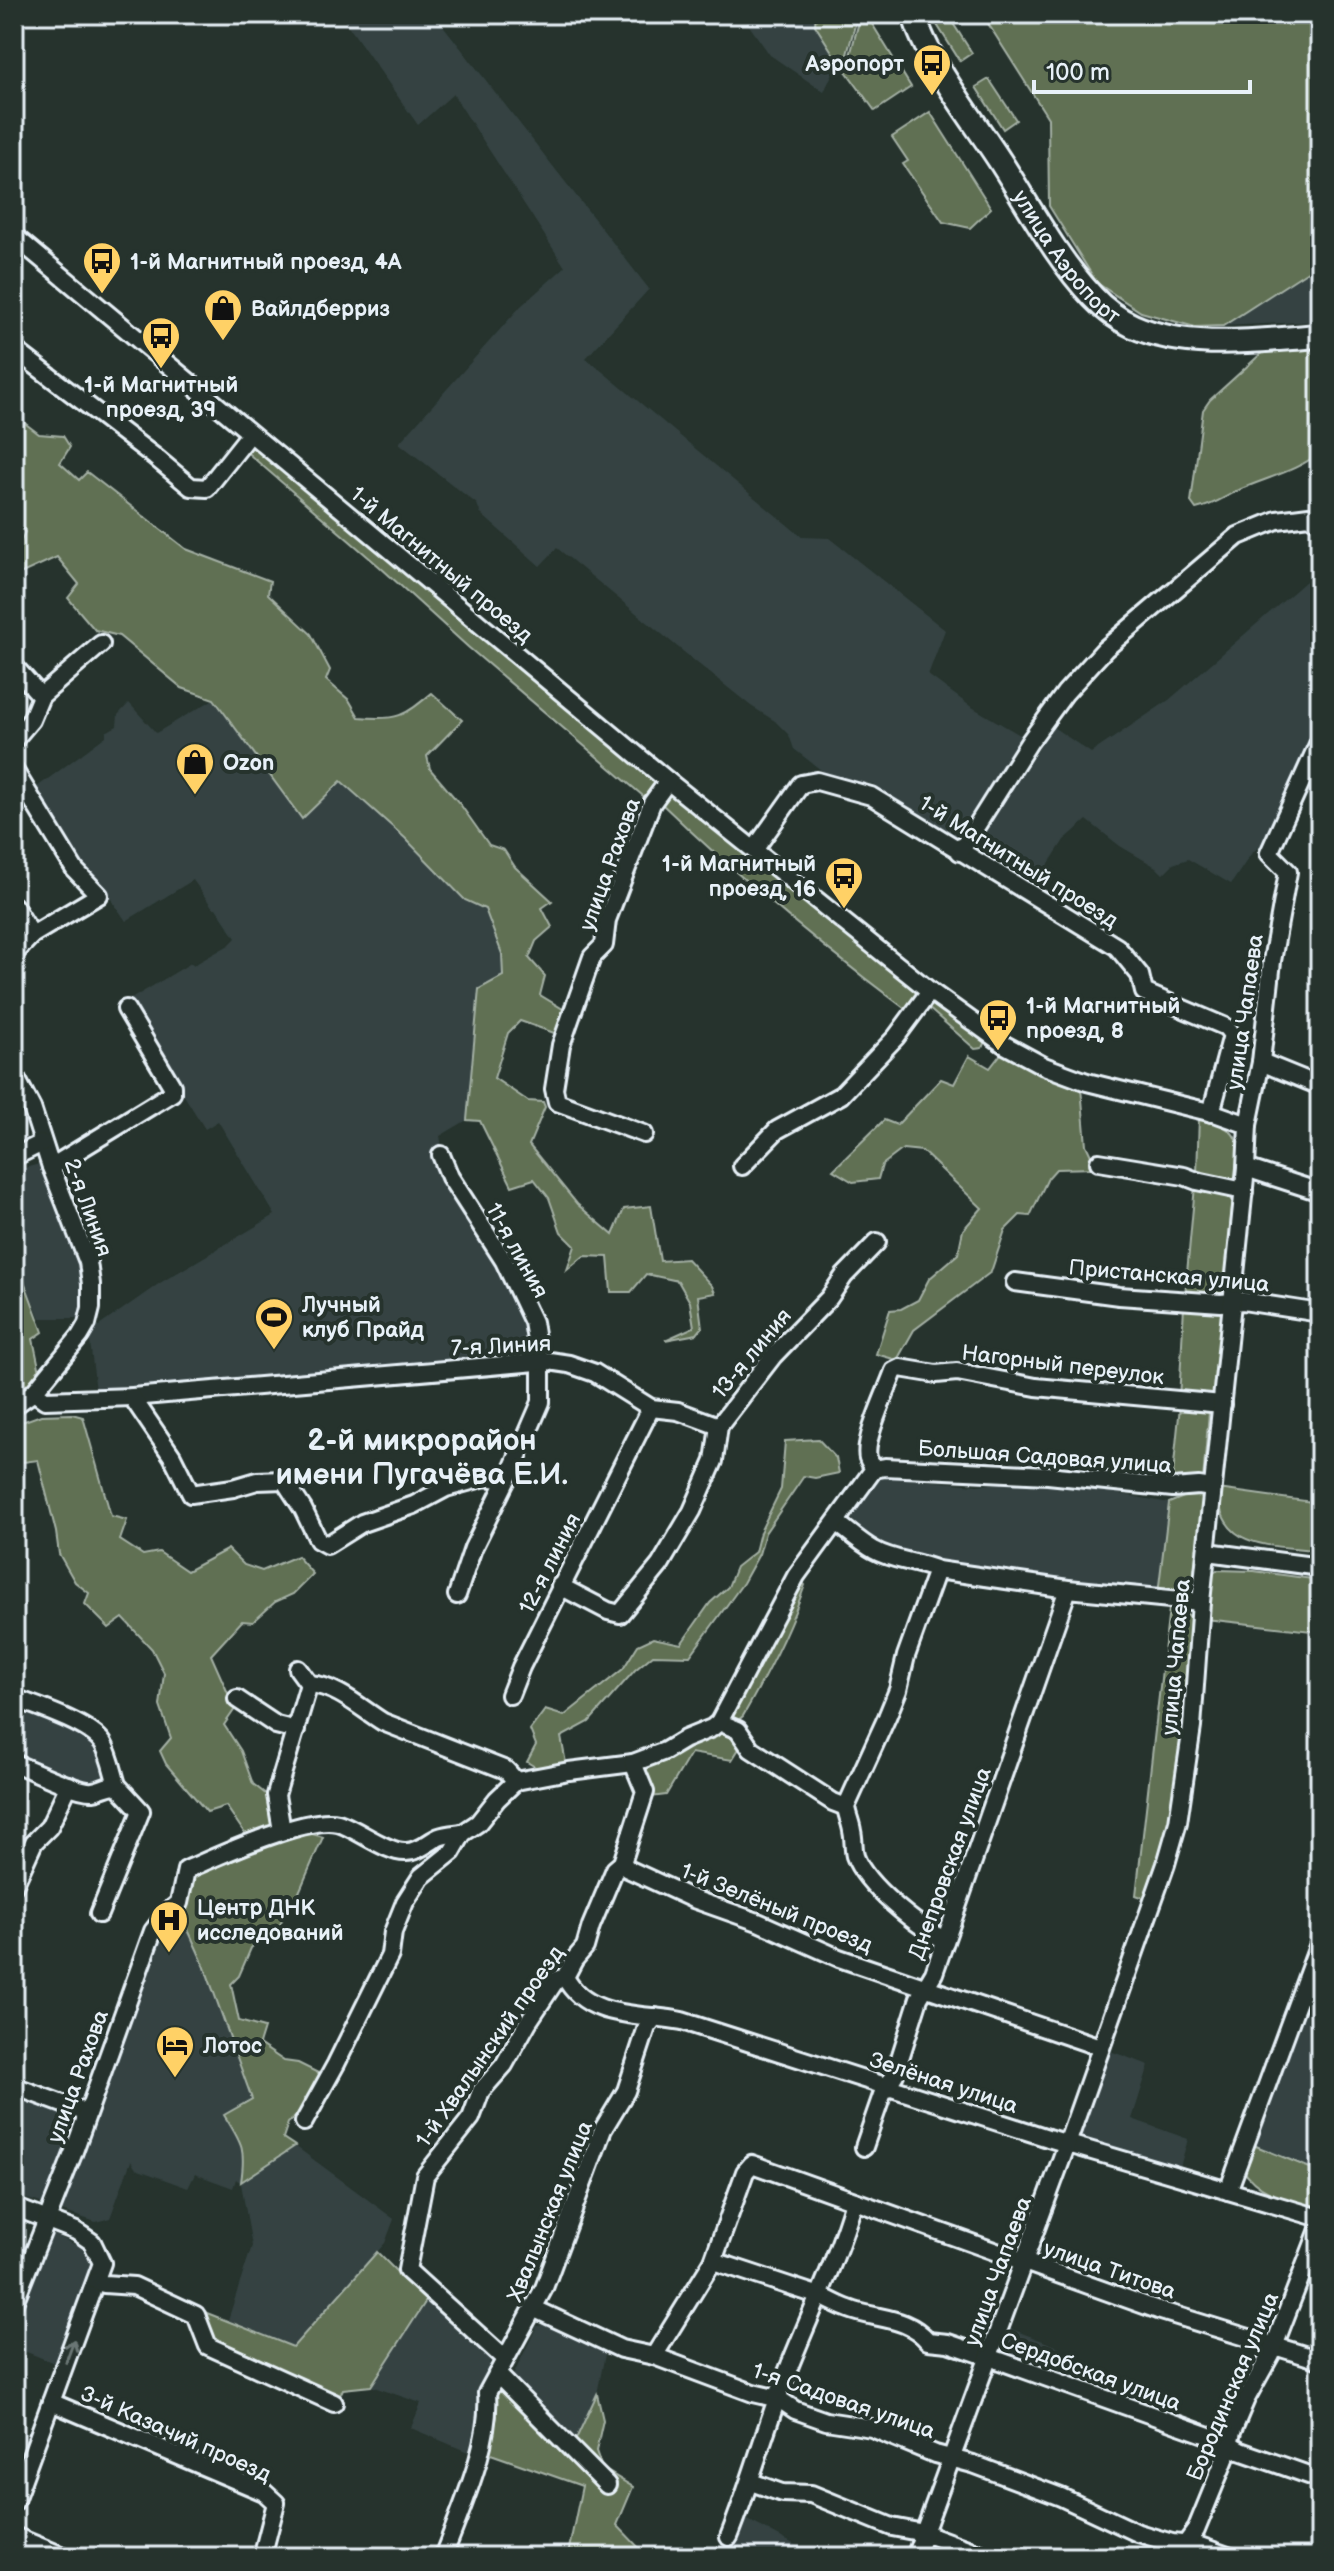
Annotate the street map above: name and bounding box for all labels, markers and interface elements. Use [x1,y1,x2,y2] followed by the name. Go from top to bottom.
[911,42,953,97] bus stop icon: Аэропорт
[1034,44,1250,94] scale bar
[805,51,905,78] place label: Аэропорт
[1046,58,1110,87] text: 100 m
[1006,185,1126,331] street label: улица Аэропорт
[81,240,123,295] bus stop icon: 1-й Магнитный проезд, 4А
[130,249,402,276] place label: 1-й Магнитный проезд, 4А
[202,287,244,342] shop icon: Вайлдберриз
[251,296,390,323] place label: Вайлдберриз
[140,315,182,370] bus stop icon: 1-й Магнитный проезд, 39
[84,372,238,424] place label: 1-й Магнитный проезд, 39
[344,481,538,649] street label: 1-й Магнитный проезд
[174,741,216,796] shop icon: Ozon
[223,750,274,777] place label: Ozon
[914,790,1123,935] street label: 1-й Магнитный проезд
[574,794,647,935] street label: улица Рахова
[662,851,816,903] place label: 1-й Магнитный проезд, 16
[823,855,865,910] bus stop icon: 1-й Магнитный проезд, 16
[1221,933,1270,1092] street label: улица Чапаева
[1026,993,1180,1045] place label: 1-й Магнитный проезд, 8
[977,997,1019,1052] bus stop icon: 1-й Магнитный проезд, 8
[57,1155,118,1260] street label: 2-я Линия
[479,1198,554,1303] street label: 11-я линия
[1067,1254,1270,1299] street label: Пристанская улица
[301,1292,425,1344] place label: Лучный клуб Прайд
[253,1296,295,1351] sports icon: Лучный клуб Прайд
[706,1303,798,1405] street label: 13-я линия
[450,1330,552,1363] street label: 7-я Линия
[960,1340,1166,1391] street label: Нагорный переулок
[276,1423,568,1493] district label: 2-й микрорайон имени Пугачёва Е.И.
[917,1435,1173,1480] street label: Большая Садовая улица
[513,1509,587,1619] street label: 12-я линия
[1156,1578,1197,1736] street label: улица Чапаева
[903,1764,998,1963] street label: Днепровская улица
[677,1858,876,1959] street label: 1-й Зелёный проезд
[197,1895,343,1947] place label: Центр ДНК исследований
[148,1899,190,1954] hospital icon: Центр ДНК исследований
[410,1941,570,2153] street label: 1-й Хвалынский проезд
[42,2006,115,2147] street label: улица Рахова
[154,2024,196,2079] hotel icon: Лотос
[202,2033,262,2060] place label: Лотос
[866,2047,1021,2120] street label: Зелёная улица
[502,2117,599,2306] street label: Хвалынская улица
[959,2193,1038,2350] street label: улица Чапаева
[1040,2235,1179,2306] street label: улица Титова
[1181,2288,1285,2485] street label: Бородинская улица
[997,2327,1184,2418] street label: Сердобская улица
[64,2339,78,2363] one-way arrow
[749,2358,938,2445] street label: 1-я Садовая улица
[76,2380,275,2489] street label: 3-й Казачий проезд

